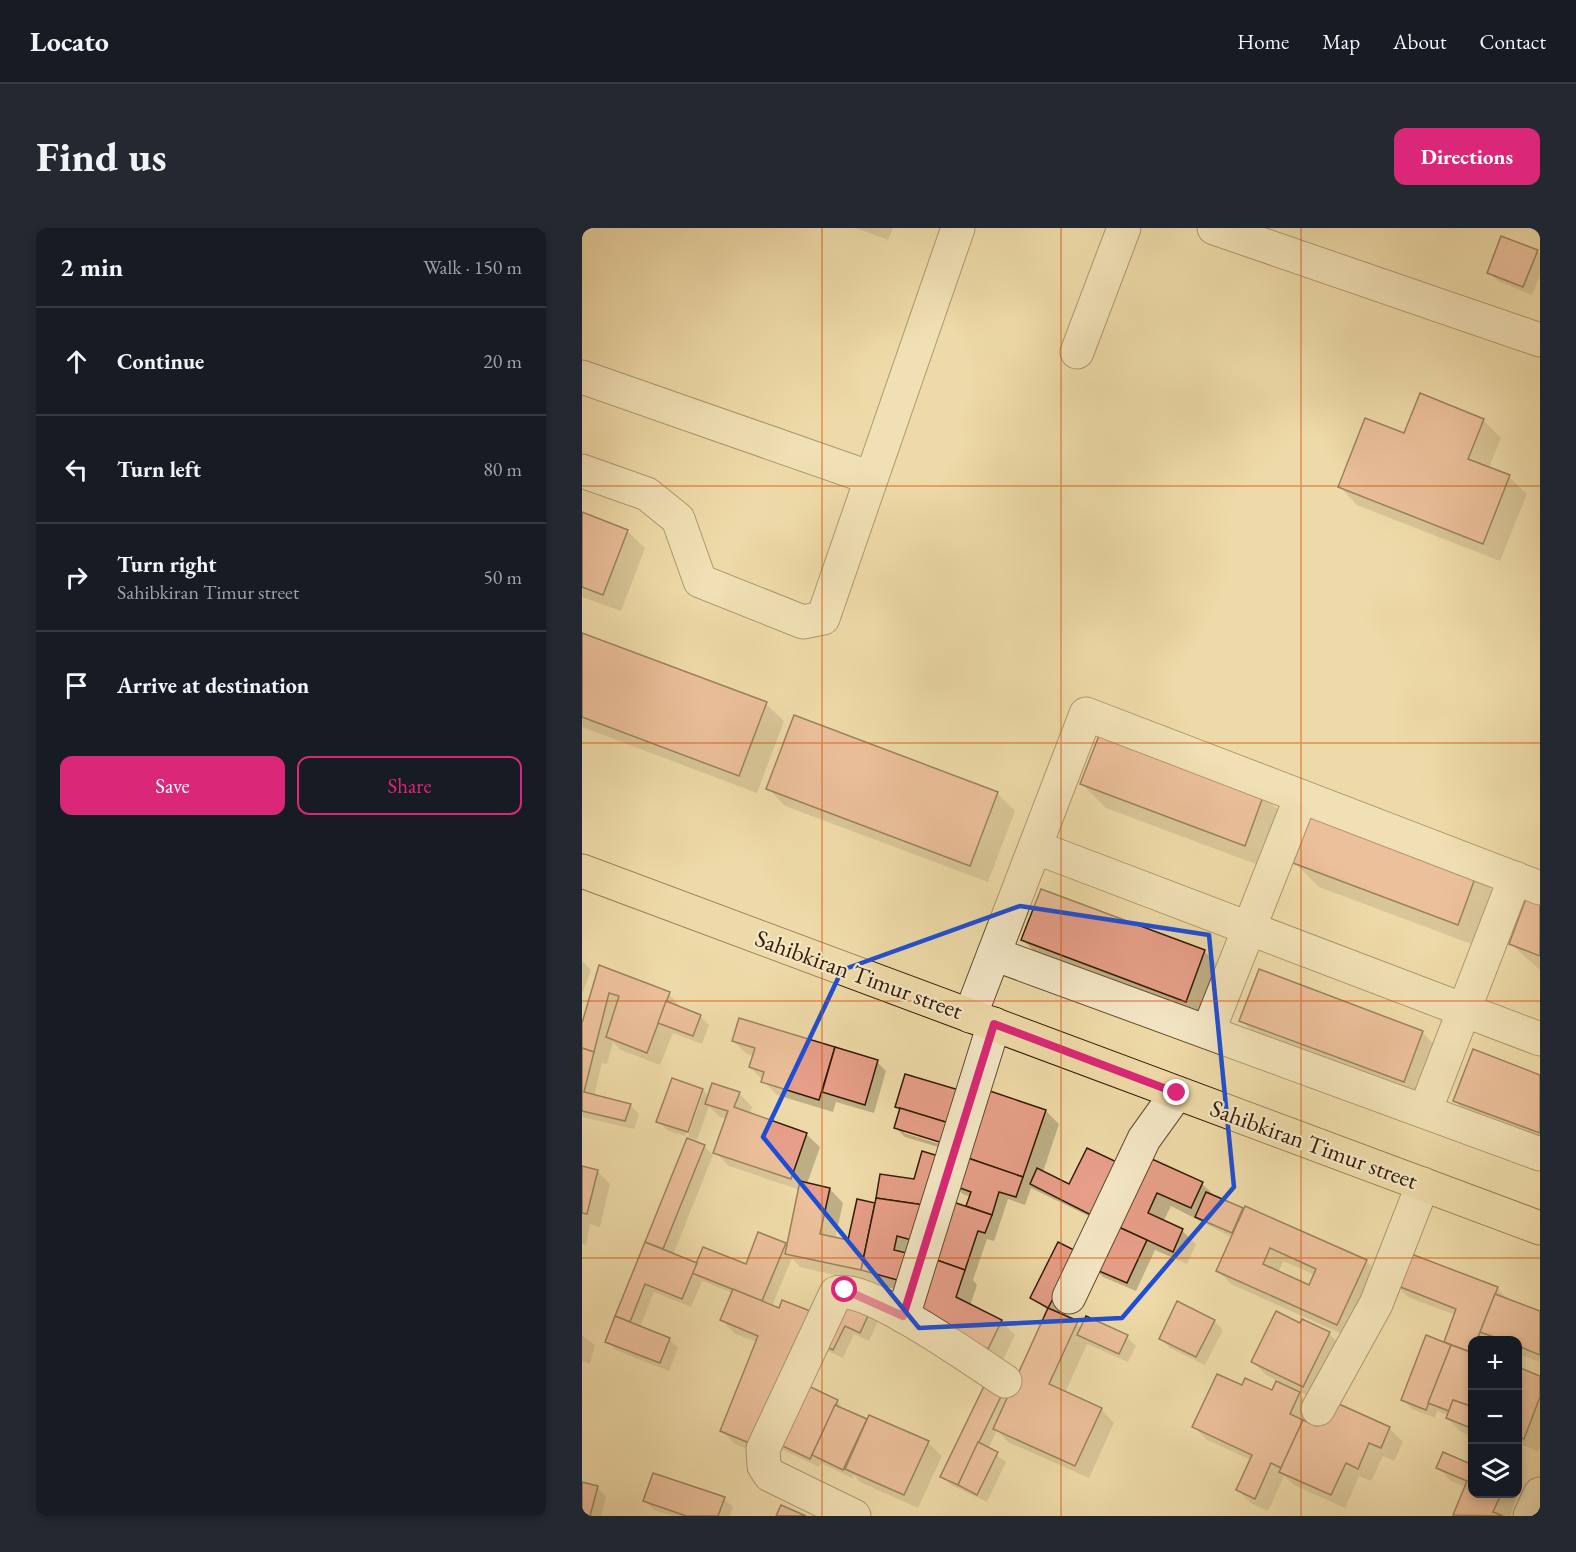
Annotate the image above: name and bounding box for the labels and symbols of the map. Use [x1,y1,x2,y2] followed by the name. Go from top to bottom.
[751,922,967,1026] street label: Sahibkiran Timur street
[1163,1079,1189,1105] route end
[1206,1092,1422,1196] street label: Sahibkiran Timur street
[831,1276,857,1302] route start

